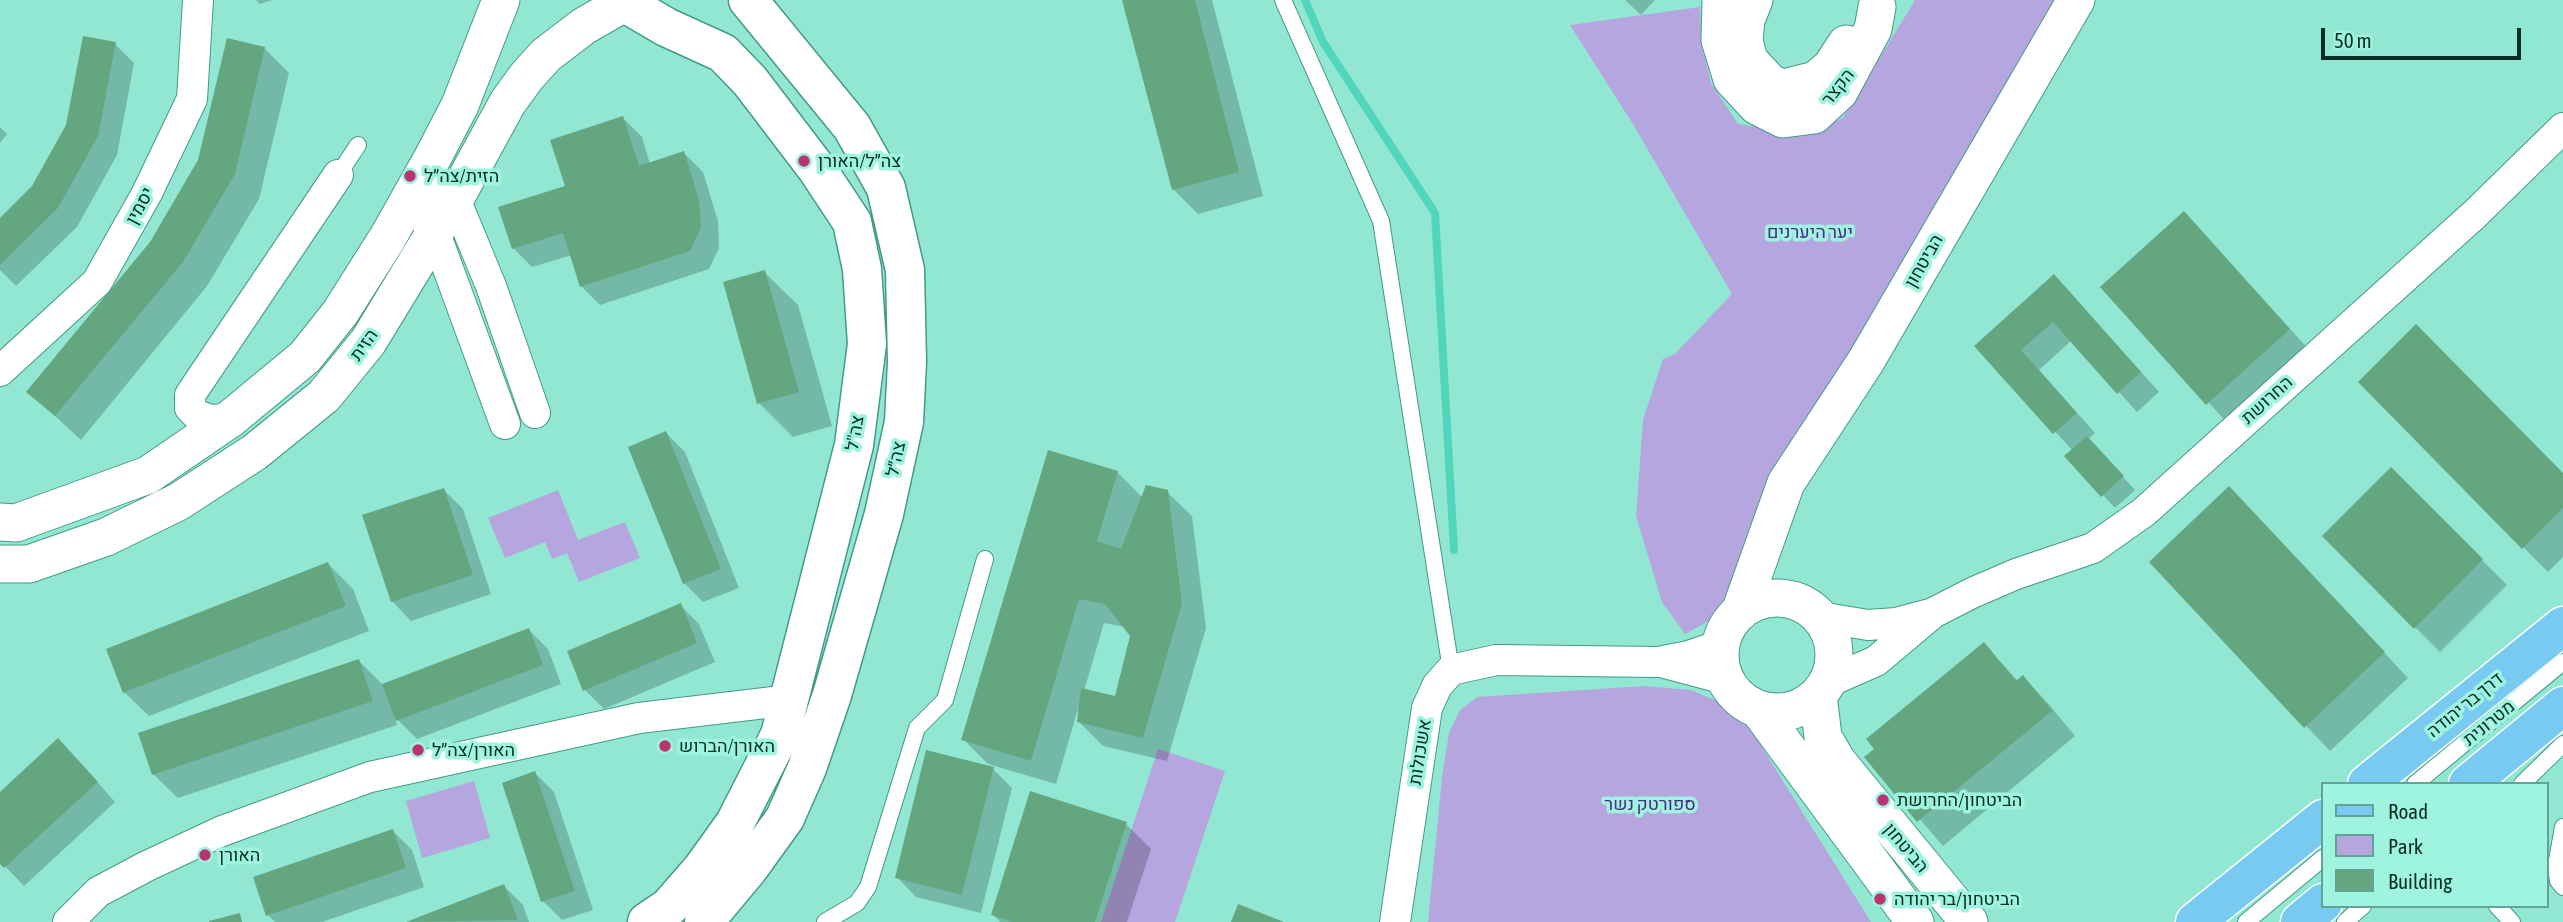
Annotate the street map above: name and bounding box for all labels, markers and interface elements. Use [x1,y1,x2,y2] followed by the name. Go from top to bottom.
[2325,14,2524,58] scale bar
[2334,28,2372,52] text: 50 m
[1817,64,1859,110] street label: הקצר
[818,150,901,172] place label: צה״ל/האורן
[796,153,812,169] marker: צה״ל/האורן
[424,165,499,187] place label: הזית/צה״ל
[402,168,418,184] marker: הזית/צה״ל
[121,184,159,228] street label: יסמין
[1767,221,1853,243] park label: יער היערנים
[1900,230,1948,292] street label: הביטחון
[345,325,383,365] street label: הזית
[2237,372,2297,428] street label: החרושת
[841,414,869,452] street label: צה"ל
[882,439,910,479] street label: צה״ל
[2423,668,2507,742] street label: דרך בר יהודה
[2459,696,2519,750] street label: מטרונית
[1404,717,1436,787] street label: אשכולות
[679,735,775,757] place label: האורן/הברוש
[657,738,673,754] marker: האורן/הברוש
[432,739,515,761] place label: האורן/צה״ל
[410,742,426,758] marker: האורן/צה״ל
[2322,782,2549,908] legend
[1897,789,2022,811] place label: הביטחון/החרושת
[1875,792,1891,808] marker: הביטחון/החרושת
[1604,793,1696,815] park label: ספורטק נשר
[2388,799,2428,823] text: Road
[1879,819,1933,877] street label: הביטחון
[2388,834,2423,858] text: Park
[219,844,260,866] place label: האורן
[197,847,213,863] marker: האורן
[2388,869,2452,893] text: Building
[1894,888,2020,910] place label: הביטחון/בר יהודה
[1872,891,1888,907] marker: הביטחון/בר יהודה

